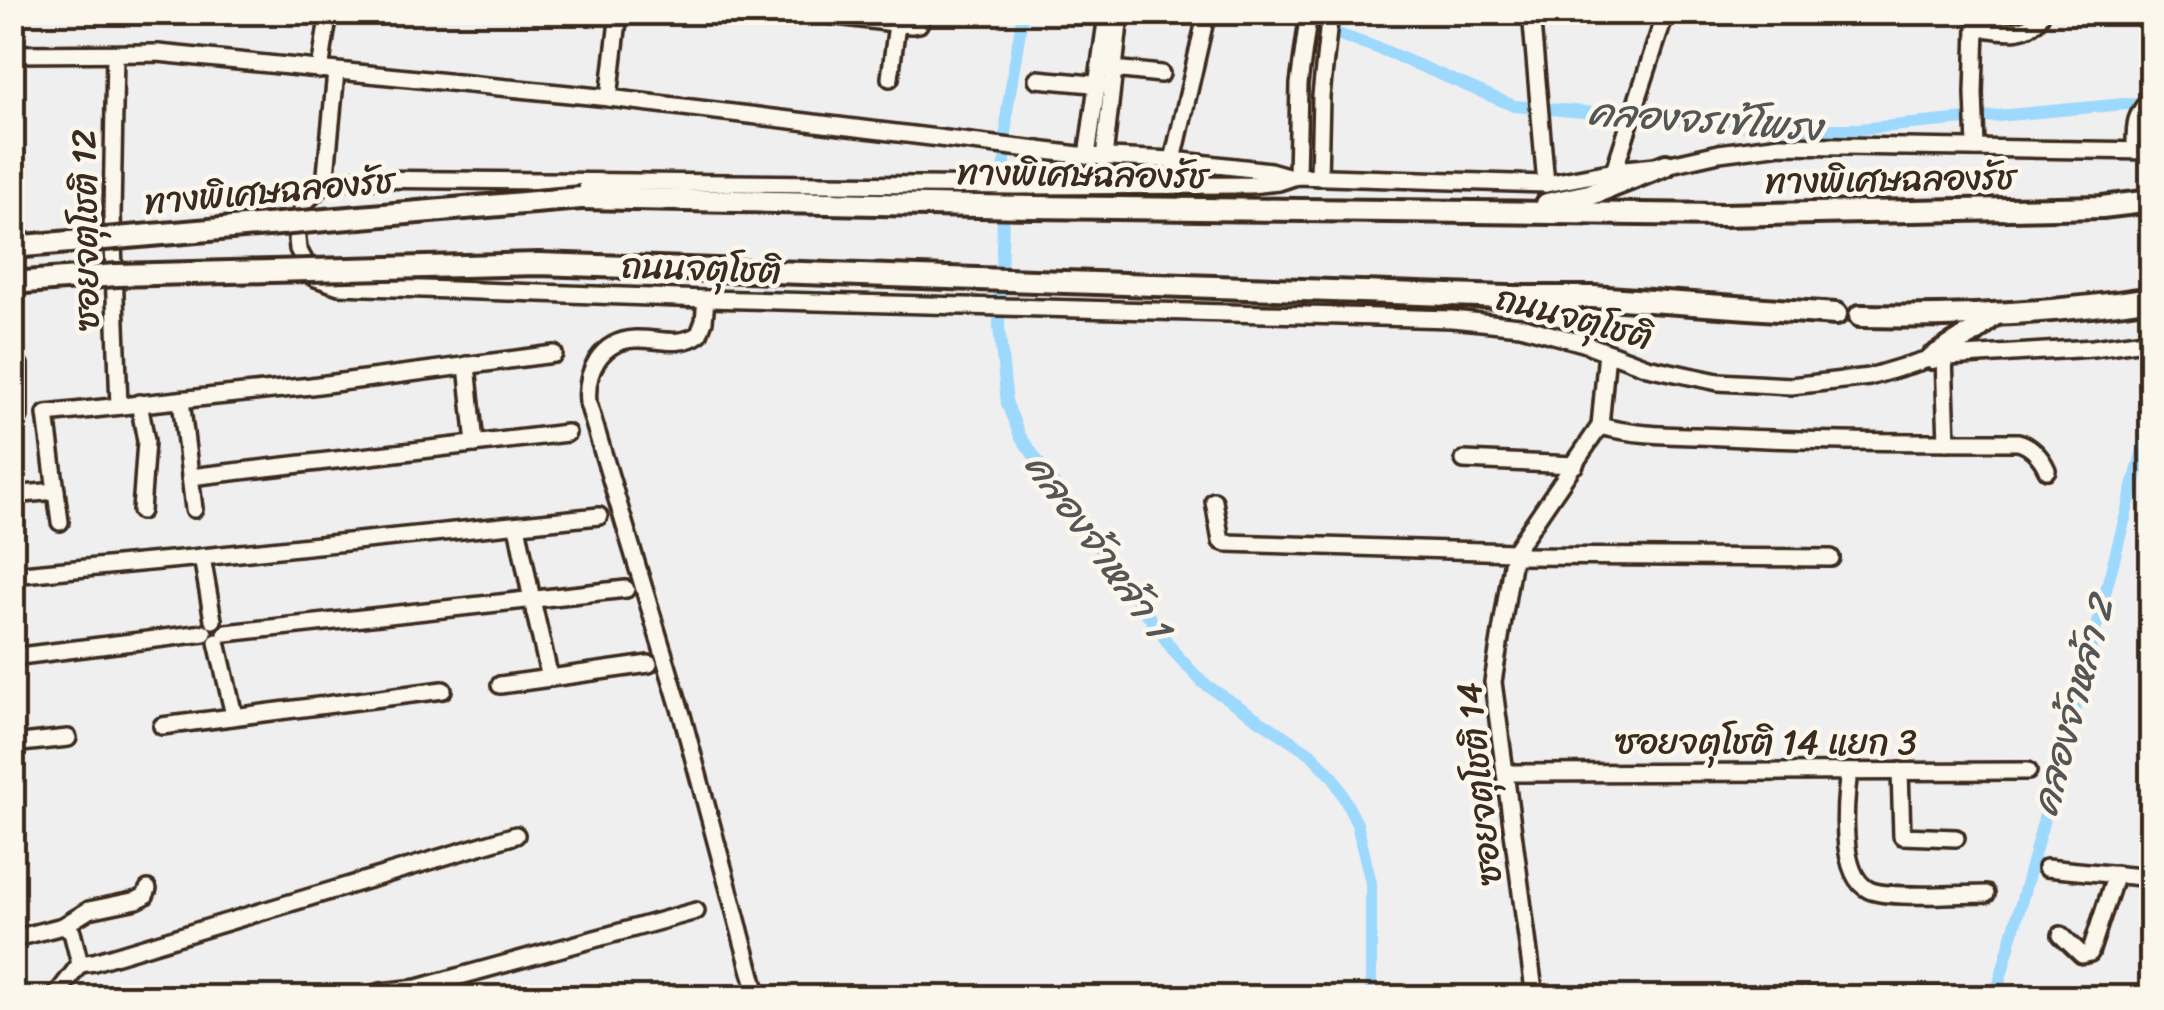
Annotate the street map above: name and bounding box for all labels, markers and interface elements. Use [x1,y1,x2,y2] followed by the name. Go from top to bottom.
[1586,78,1828,162] water label: คลองจรเข้โพรง
[52,128,118,332] street label: ซอยจตุโชติ 12
[956,141,1211,207] street label: ทางพิเศษฉลองรัช
[1764,146,2019,212] street label: ทางพิเศษฉลองรัช
[141,149,400,233] street label: ทางพิเศษฉลองรัช
[620,234,783,302] street label: ถนนจตุโชติ
[1489,266,1660,368] street label: ถนนจตุโชติ
[1007,438,1192,658] water label: คลองจ้าหล้า 1
[2012,584,2136,823] water label: คลองจ้าหล้า 2
[1438,679,1520,889] street label: ซอยจตุโชติ 14
[1615,711,1917,773] street label: ซอยจตุโชติ 14 แยก 3

